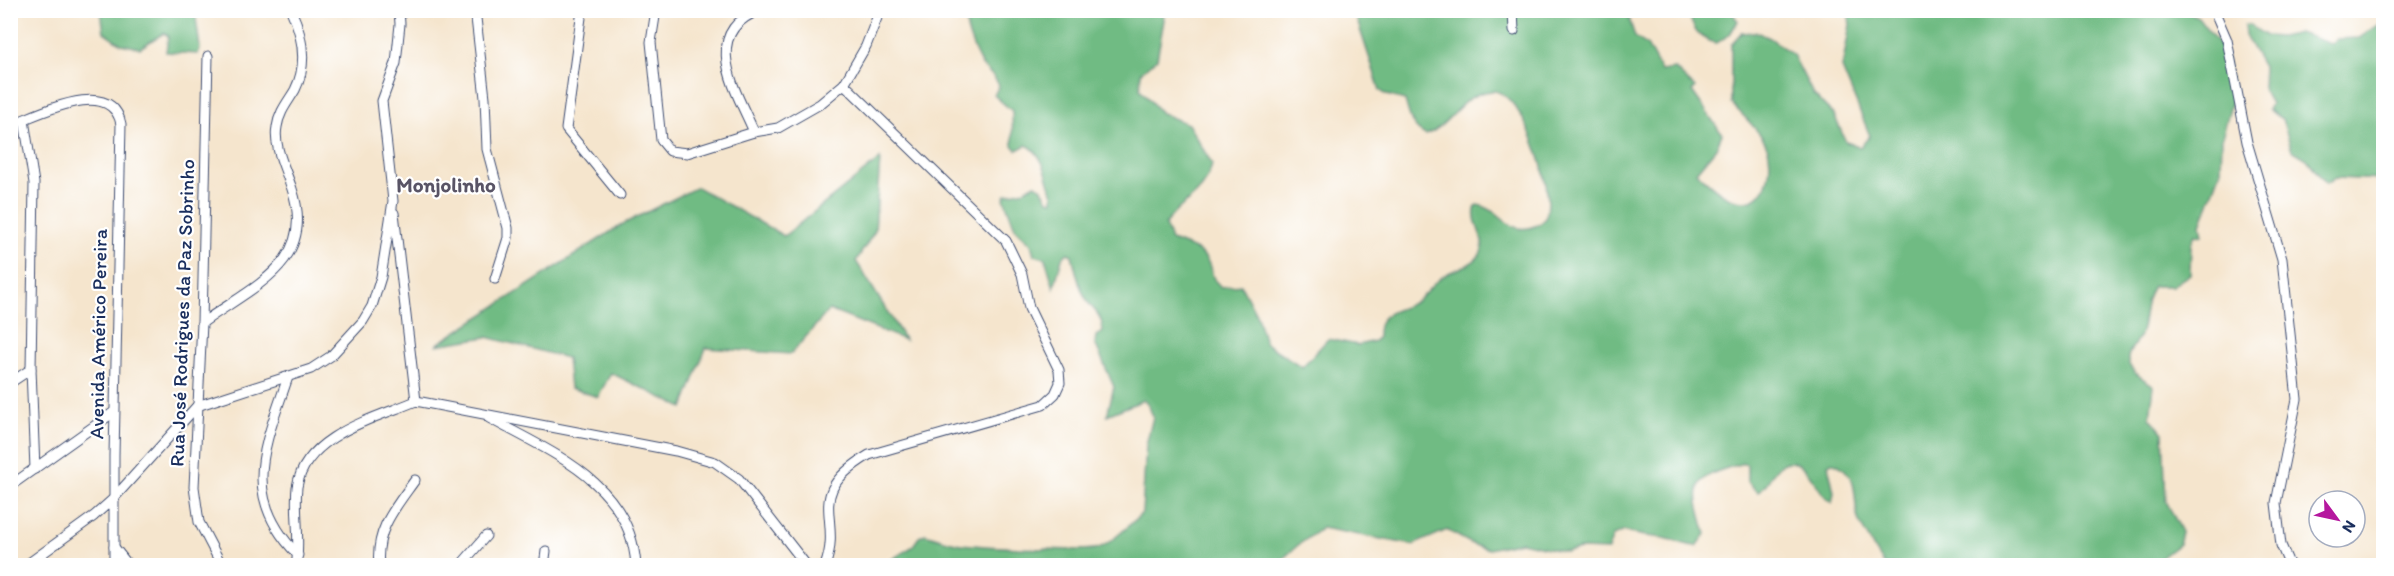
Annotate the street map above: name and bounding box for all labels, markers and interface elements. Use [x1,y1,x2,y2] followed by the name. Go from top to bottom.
[165,159,199,467] street label: Rua José Rodrigues da Paz Sobrinho
[396,172,496,198] district label: Monjolinho
[84,228,112,439] street label: Avenida Américo Pereira
[2307,489,2367,549] north arrow
[2338,517,2360,537] text: N

